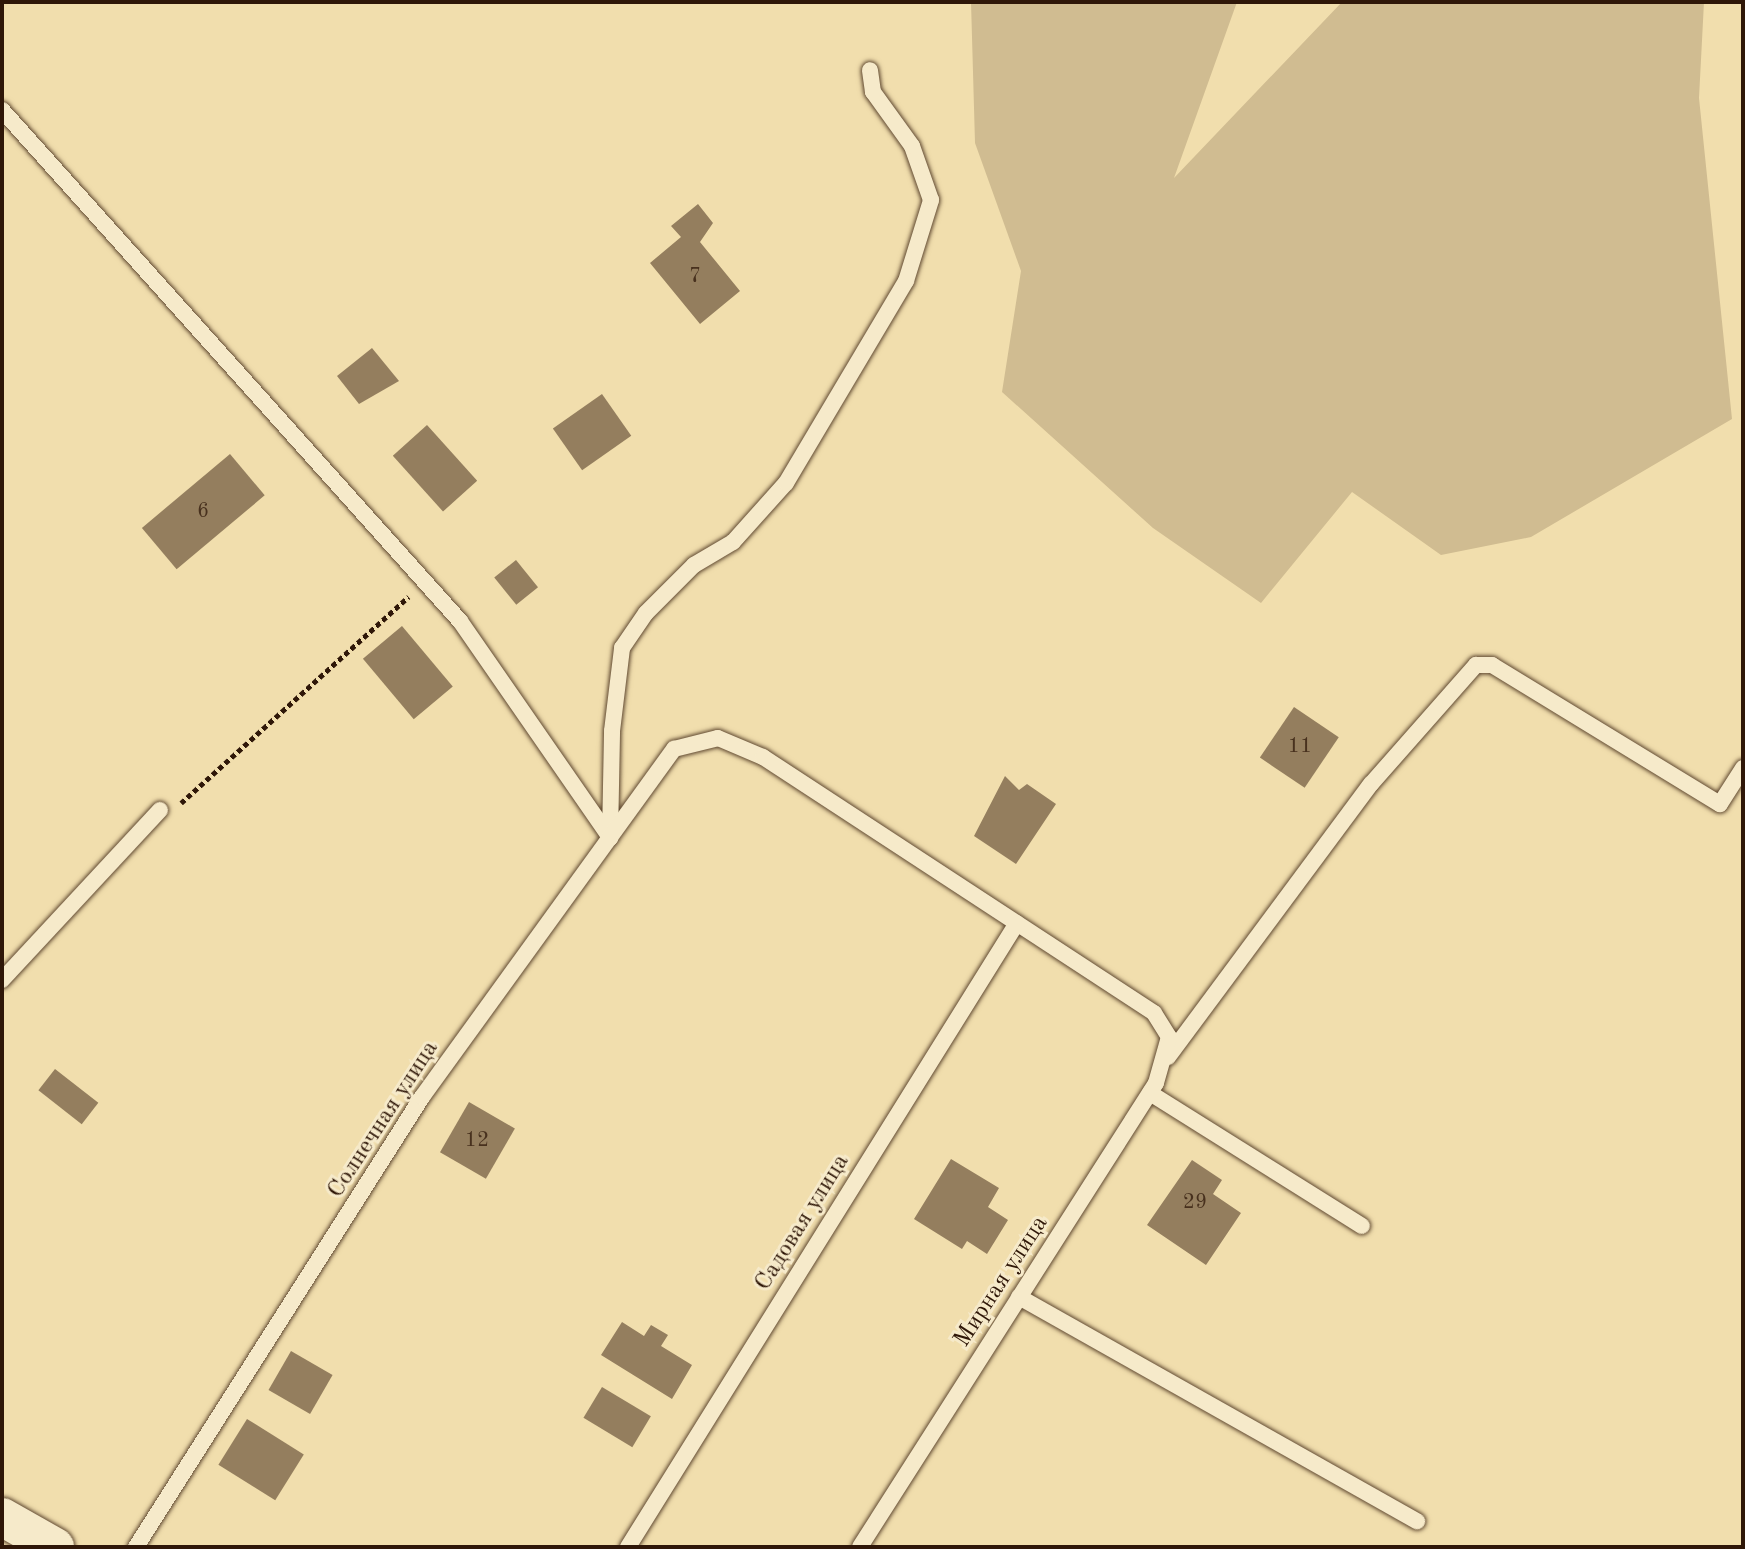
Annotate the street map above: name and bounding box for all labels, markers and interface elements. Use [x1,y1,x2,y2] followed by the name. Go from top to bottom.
[689,264,701,290] house number: 7
[197,499,209,525] house number: 6
[1288,734,1312,760] house number: 11
[322,1036,446,1204] street label: Солнечная улица
[465,1128,489,1154] house number: 12
[750,1149,856,1297] street label: Садовая улица
[1183,1190,1207,1216] house number: 29
[949,1211,1055,1353] street label: Мирная улица

